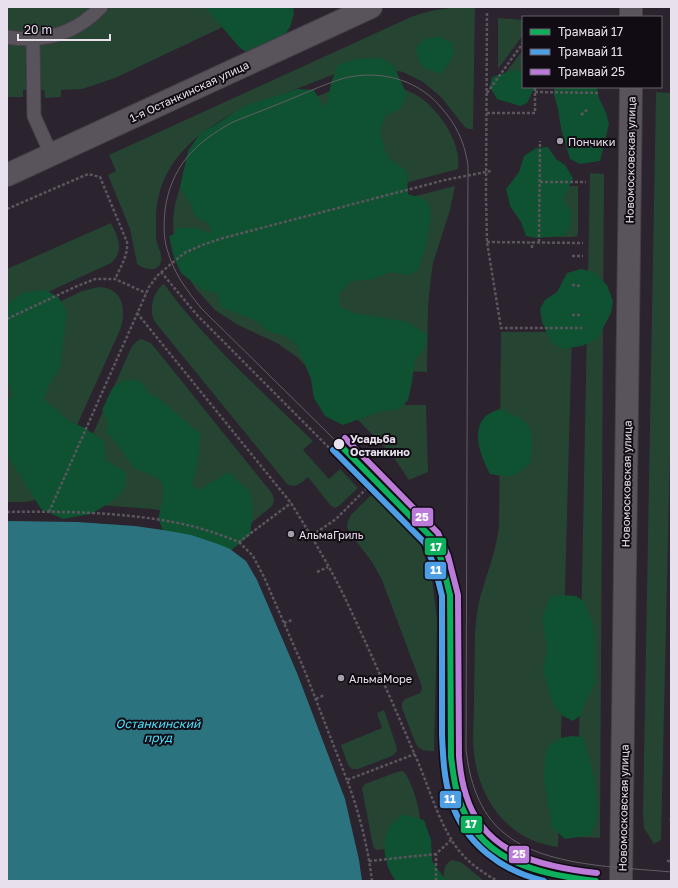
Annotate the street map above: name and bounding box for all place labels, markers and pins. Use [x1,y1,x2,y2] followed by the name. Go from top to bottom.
[568,135,615,148] place label: Пончики
[555,136,565,146] marker: Пончики
[350,432,410,458] place label: Усадьба Останкино
[332,437,346,451] marker: Усадьба Останкино
[299,528,364,541] place label: АльмаГриль
[286,529,296,539] marker: АльмаГриль
[349,672,412,685] place label: АльмаМоре
[336,673,346,683] marker: АльмаМоре

